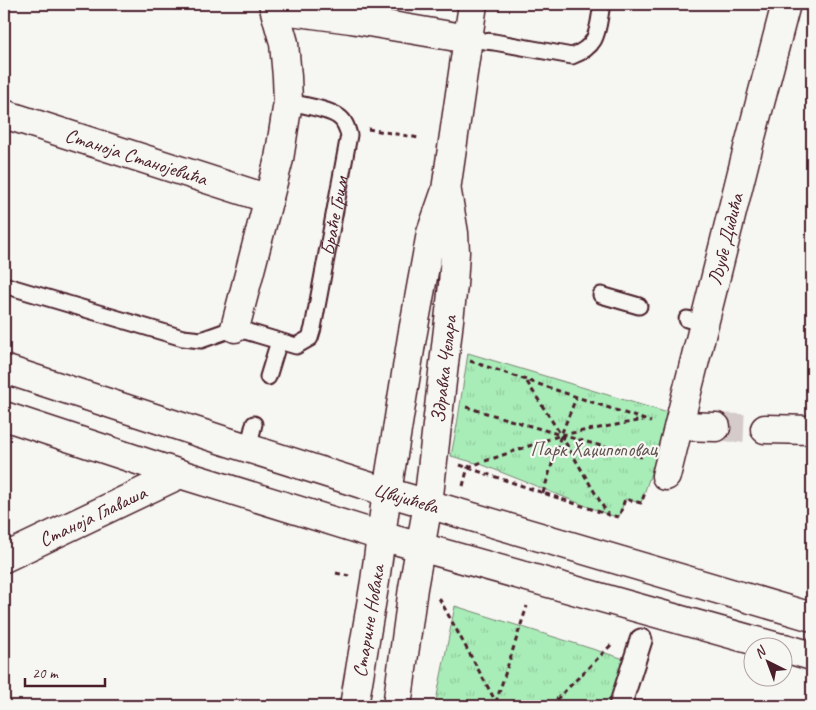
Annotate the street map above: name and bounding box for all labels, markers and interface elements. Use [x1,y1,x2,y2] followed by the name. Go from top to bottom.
[62,122,212,191] street label: Станоја Станојевића
[314,173,354,258] street label: Браће Грим
[702,190,749,288] street label: Љубе Дидића
[425,312,462,424] street label: Здравка Челара
[531,437,659,462] park label: Парк Хаџипоповац
[371,476,443,519] street label: Цвијићева
[35,479,151,552] street label: Станоја Главаша
[347,562,390,679] street label: Старине Новака
[744,638,794,688] north arrow
[751,642,770,662] text: N
[25,655,105,687] scale bar
[32,664,59,683] text: 20 m

